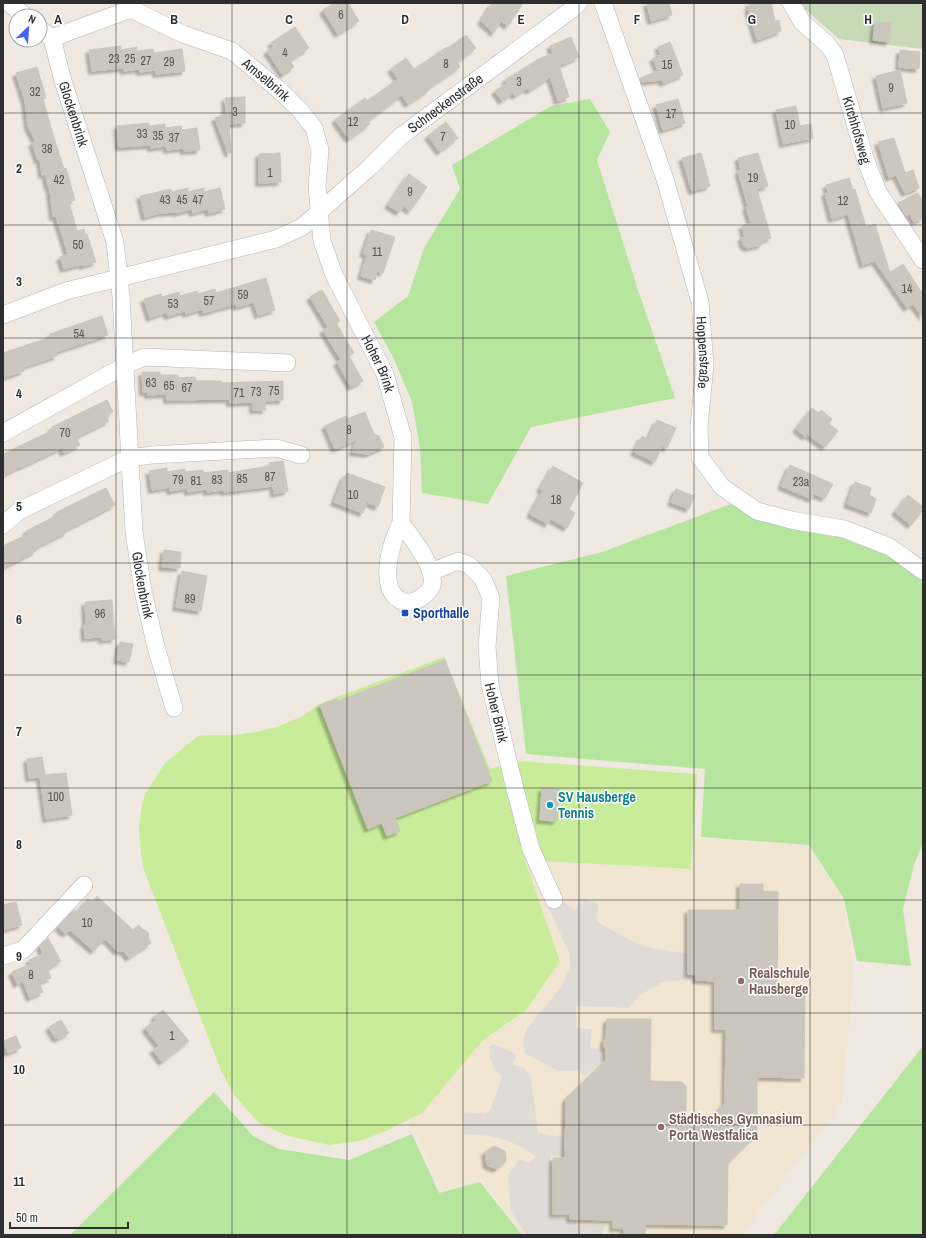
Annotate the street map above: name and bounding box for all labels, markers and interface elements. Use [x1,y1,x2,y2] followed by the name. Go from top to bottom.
[338,7,344,23] house number: 6
[8,8,48,48] north arrow
[26,11,38,27] text: N
[54,11,62,28] text: A
[170,11,178,28] text: B
[285,11,293,28] text: C
[401,11,409,28] text: D
[517,11,525,28] text: E
[634,11,641,28] text: F
[748,11,756,28] text: G
[864,11,872,28] text: H
[282,45,288,61] house number: 4
[109,51,119,67] house number: 23
[125,51,136,67] house number: 25
[141,53,152,69] house number: 27
[238,53,294,105] street label: Amselbrink
[164,54,174,70] house number: 29
[443,56,449,72] house number: 8
[662,57,673,73] house number: 15
[404,69,487,137] street label: Schneckenstraße
[516,74,522,90] house number: 3
[55,79,93,149] street label: Glockenbrink
[888,80,894,96] house number: 9
[30,84,40,100] house number: 32
[839,94,876,167] street label: Kirchhofsweg
[232,104,238,120] house number: 3
[666,106,677,122] house number: 17
[348,114,358,130] house number: 12
[785,117,795,133] house number: 10
[137,126,147,142] house number: 33
[153,128,164,144] house number: 35
[440,129,446,145] house number: 7
[169,130,180,146] house number: 37
[42,141,52,157] house number: 38
[16,160,22,177] text: 2
[267,165,273,181] house number: 1
[748,170,758,186] house number: 19
[54,172,64,188] house number: 42
[407,184,413,200] house number: 9
[160,192,170,208] house number: 43
[177,192,188,208] house number: 45
[193,192,204,208] house number: 47
[838,193,848,209] house number: 12
[73,237,83,253] house number: 50
[372,244,383,260] house number: 11
[16,273,22,290] text: 3
[902,281,913,297] house number: 14
[238,287,248,303] house number: 59
[204,293,215,309] house number: 57
[168,296,178,312] house number: 53
[692,315,714,389] street label: Hoppenstraße
[74,326,85,342] house number: 54
[357,332,399,395] street label: Hoher Brink
[146,375,156,391] house number: 63
[164,378,175,394] house number: 65
[182,380,193,396] house number: 67
[269,383,280,399] house number: 75
[251,384,261,400] house number: 73
[16,385,22,402] text: 4
[234,385,245,401] house number: 71
[346,422,352,438] house number: 8
[60,425,70,441] house number: 70
[265,469,276,485] house number: 87
[237,471,248,487] house number: 85
[173,472,183,488] house number: 79
[212,472,222,488] house number: 83
[191,473,202,489] house number: 81
[793,474,810,490] house number: 23a
[348,487,358,503] house number: 10
[551,492,561,508] house number: 18
[16,498,22,515] text: 5
[128,550,158,620] street label: Glockenbrink
[185,591,195,607] house number: 89
[413,604,469,622] place label: Sporthalle
[95,606,105,622] house number: 96
[400,608,410,618] marker: Sporthalle
[16,611,22,628] text: 6
[481,681,513,745] street label: Hoher Brink
[16,723,22,740] text: 7
[558,788,636,822] place label: SV Hausberge Tennis
[48,789,64,805] house number: 100
[545,800,555,810] marker: SV Hausberge Tennis
[16,836,22,853] text: 8
[82,915,92,931] house number: 10
[16,948,22,965] text: 9
[749,964,810,998] place label: Realschule Hausberge
[28,967,34,983] house number: 8
[736,976,746,986] marker: Realschule Hausberge
[169,1028,175,1044] house number: 1
[13,1061,25,1078] text: 10
[669,1110,802,1144] place label: Städtisches Gymnasium Porta Westfalica
[656,1122,666,1132] marker: Städtisches Gymnasium Porta Westfalica
[13,1173,25,1190] text: 11
[10,1204,128,1230] scale bar
[16,1210,38,1226] text: 50 m

